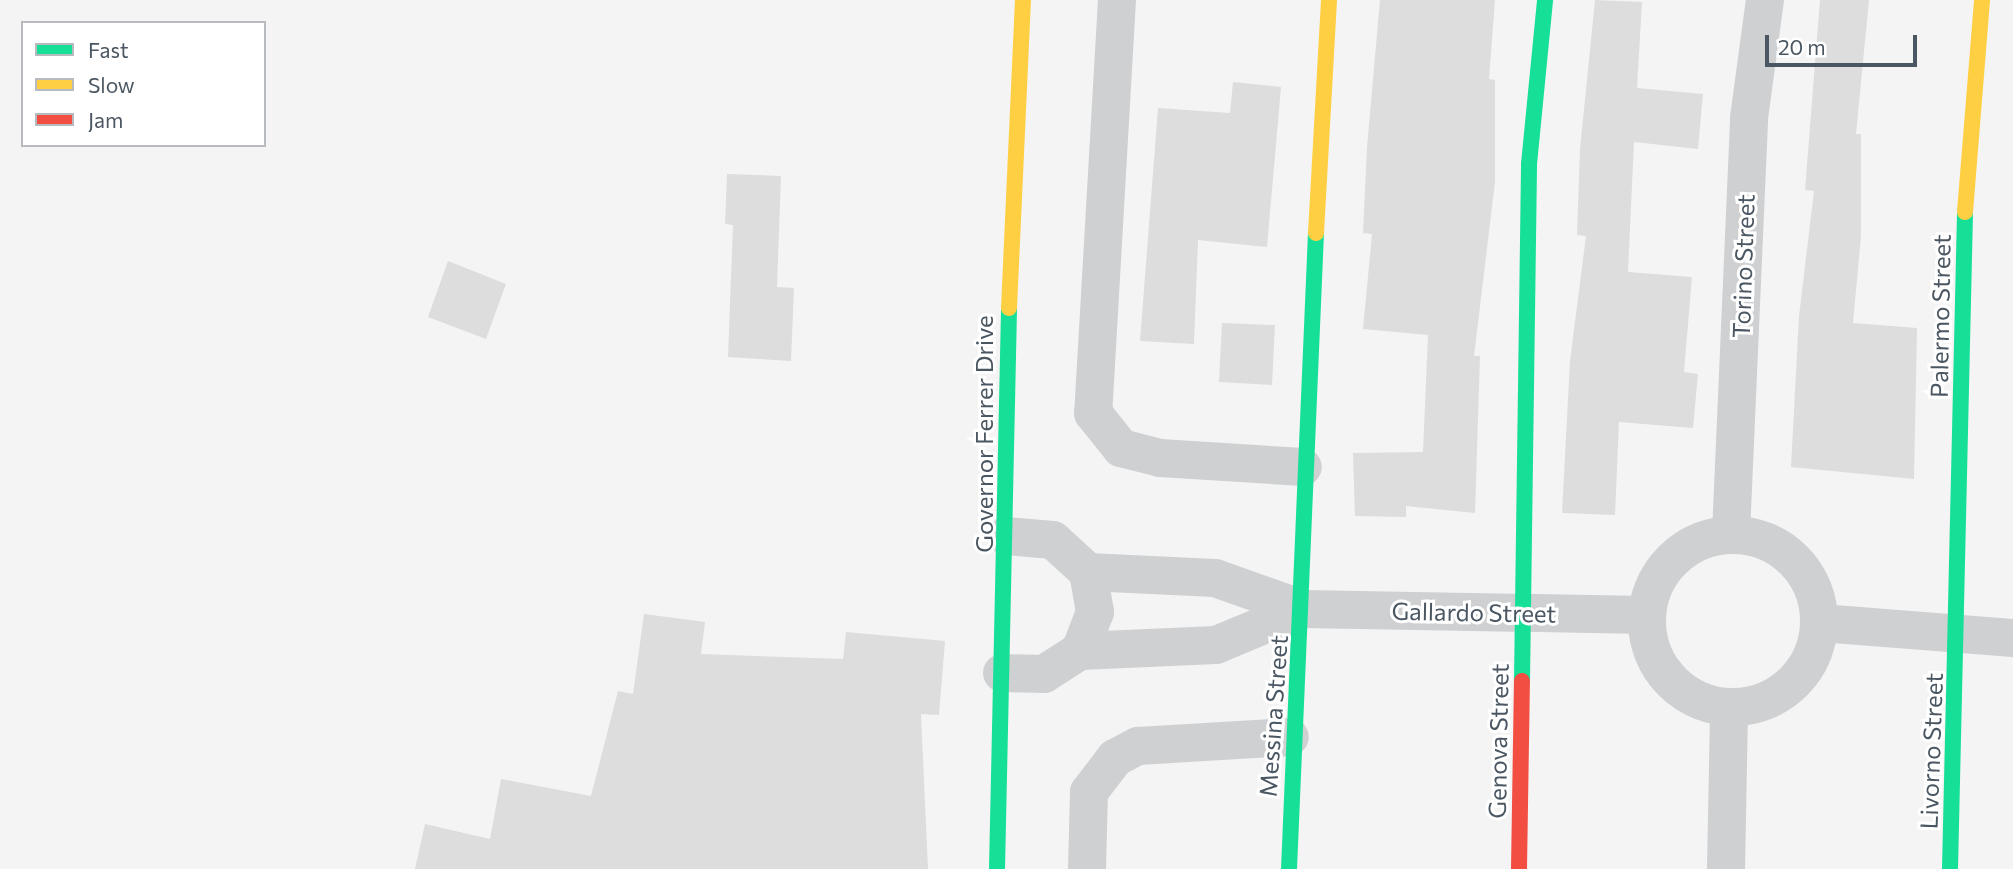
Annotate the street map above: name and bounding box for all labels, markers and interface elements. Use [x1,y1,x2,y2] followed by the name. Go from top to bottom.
[21,21,266,147] legend
[1768,21,1920,65] scale bar
[1778,34,1826,59] text: 20 m
[88,37,129,62] text: Fast
[88,72,135,97] text: Slow
[88,107,123,132] text: Jam
[1726,193,1760,339] street label: Torino Street
[1924,234,1956,398] street label: Palermo Street
[970,315,998,553] street label: Governor Ferrer Drive
[1391,596,1557,628] street label: Gallardo Street
[1253,634,1293,798] street label: Messina Street
[1482,663,1514,819] street label: Genova Street
[1914,672,1948,830] street label: Livorno Street

